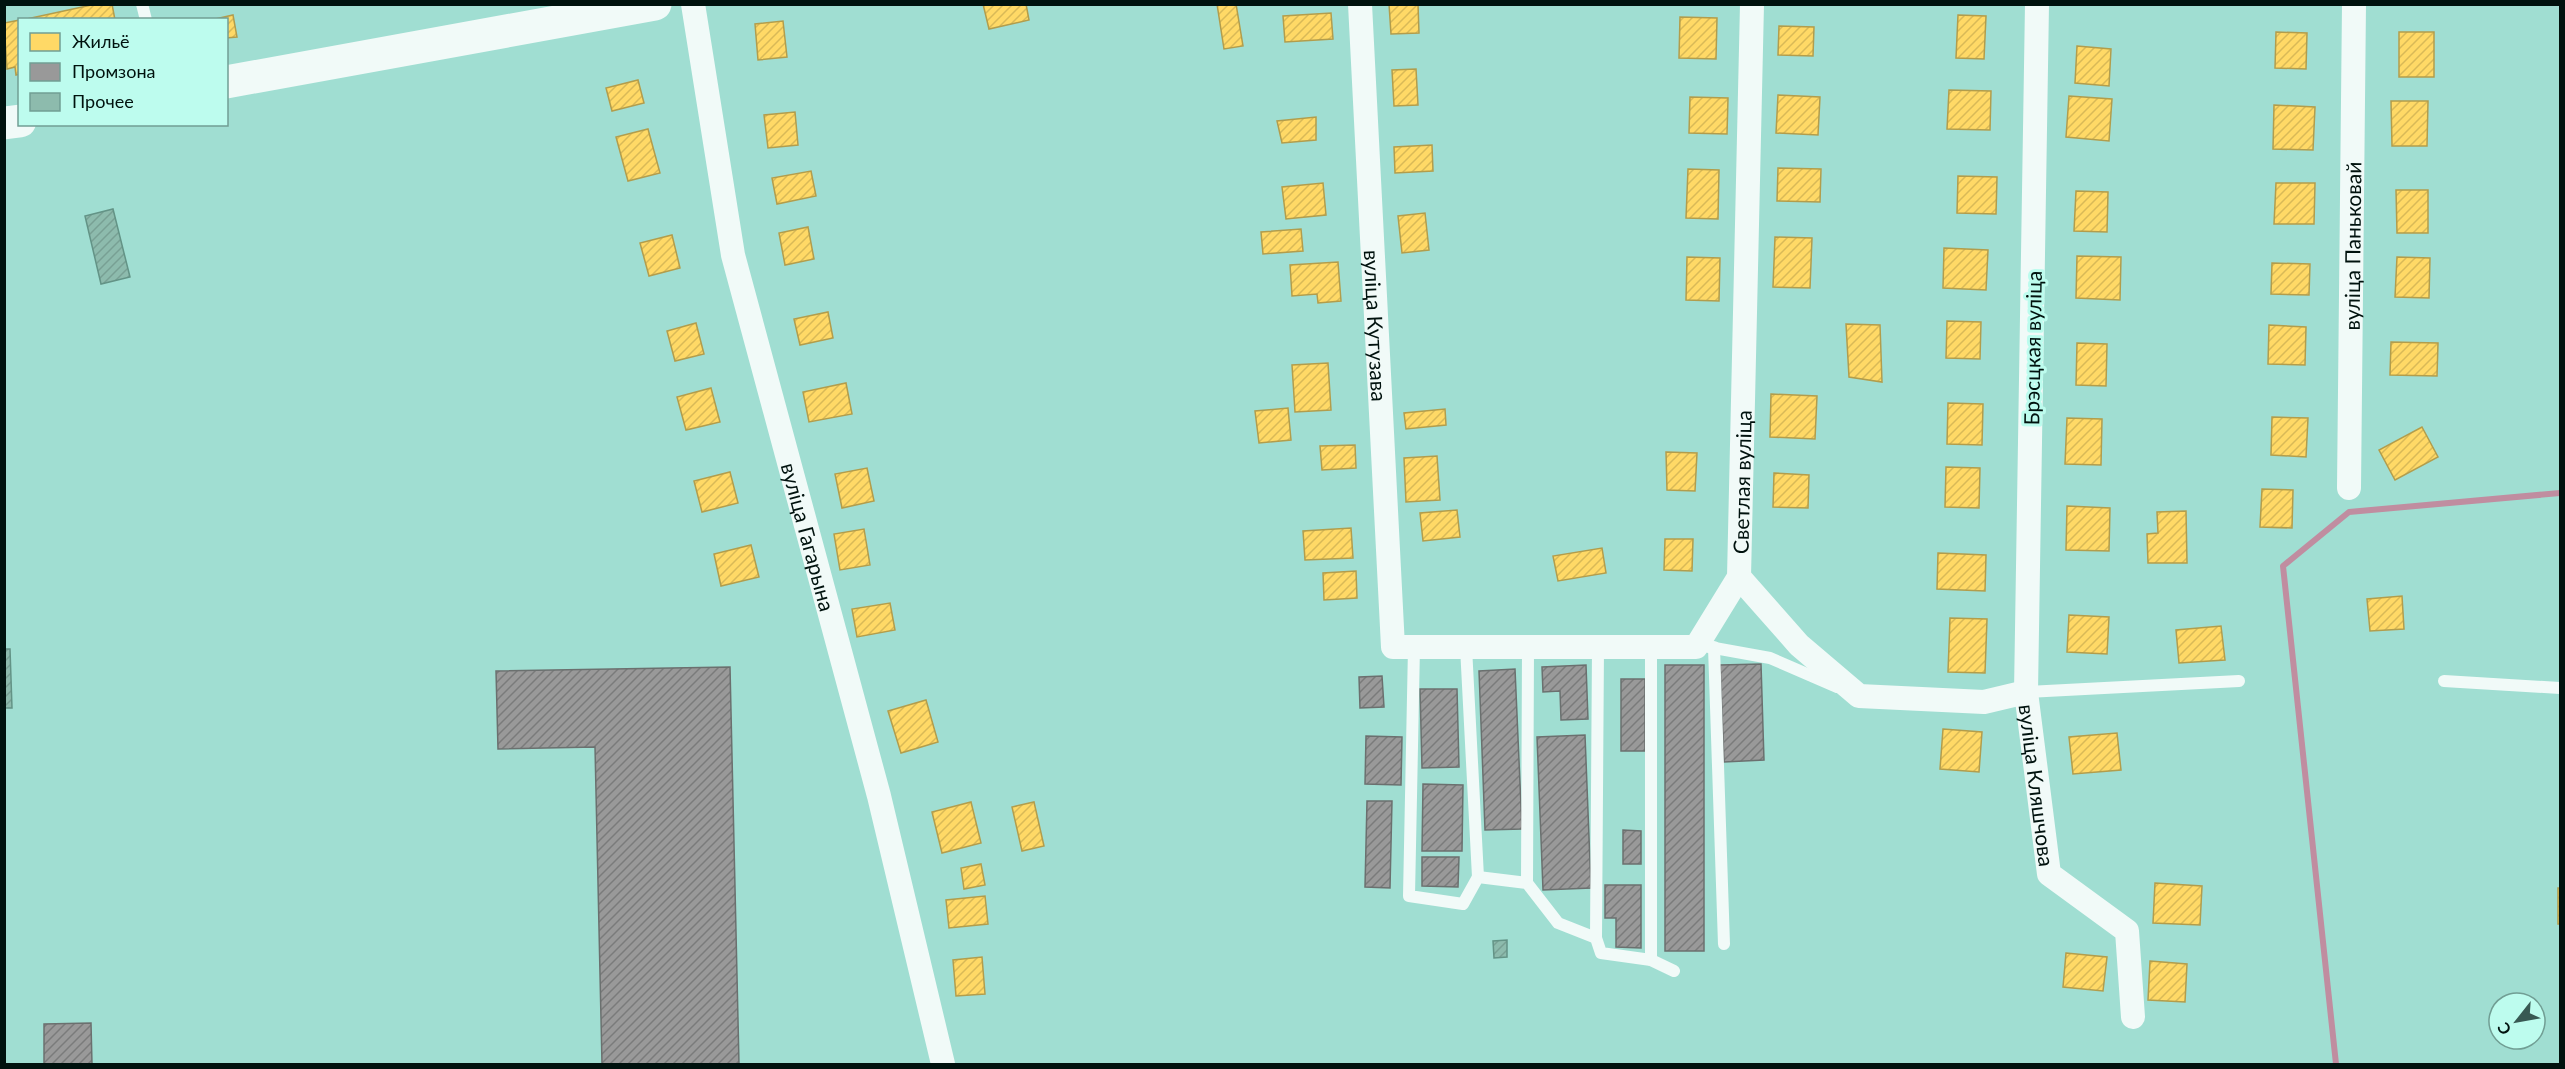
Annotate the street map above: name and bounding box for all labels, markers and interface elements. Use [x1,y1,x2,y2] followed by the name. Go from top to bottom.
[18,18,228,126] legend
[72,30,130,52] text: Жильё
[72,60,155,82] text: Промзона
[72,90,134,112] text: Прочее
[2338,162,2365,331] street label: вуліца Паньковай
[1360,249,1393,402] street label: вуліца Кутузава
[2018,270,2046,426] street label: Брэсцкая вуліца
[1727,410,1755,554] street label: Светлая вуліца
[777,460,841,614] street label: вуліца Гагарына
[2015,702,2060,868] street label: вуліца Кляшчова
[2487,991,2547,1051] north arrow
[2493,1019,2515,1038] text: С

